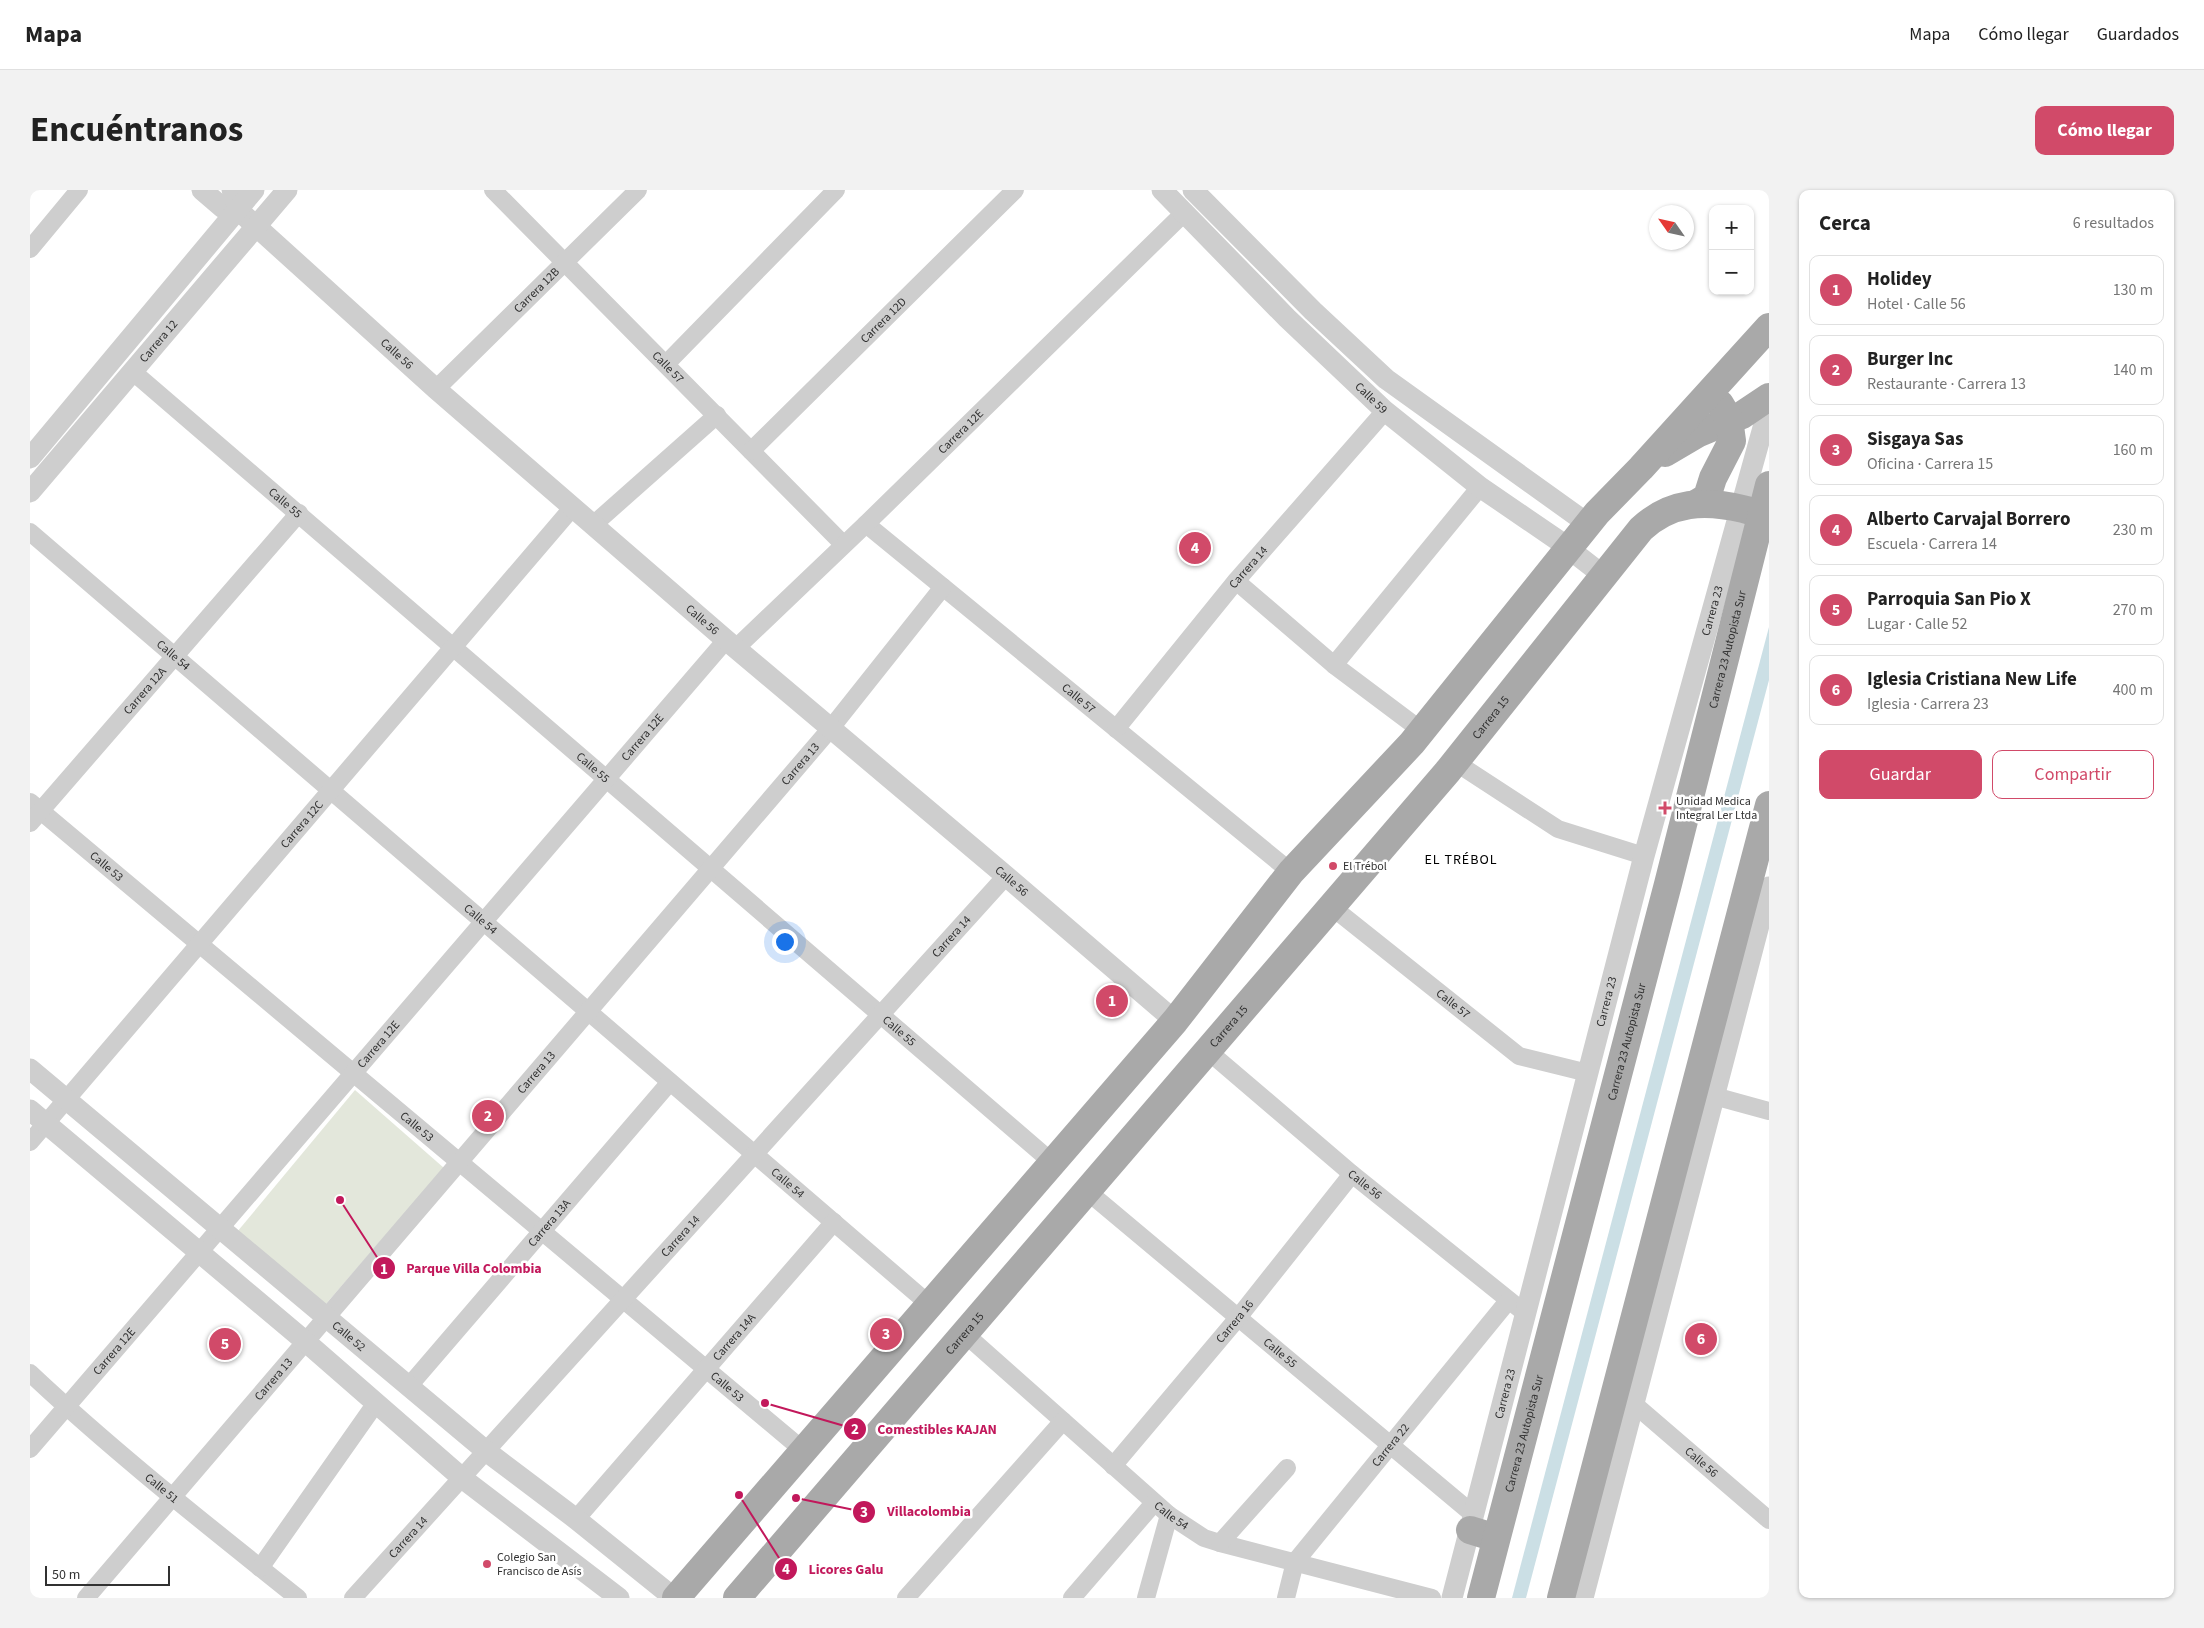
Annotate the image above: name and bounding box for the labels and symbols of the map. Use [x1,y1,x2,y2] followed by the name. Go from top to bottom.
[1649,205,1694,250] north arrow
[510,263,563,317] street label: Carrera 12B
[856,294,910,347] street label: Carrera 12D
[135,316,181,366] street label: Carrera 12
[377,334,417,373] street label: Calle 56
[648,347,688,387] street label: Calle 57
[1351,378,1391,418] street label: Calle 59
[934,405,987,458] street label: Carrera 12E
[265,483,306,522] street label: Calle 55
[1179,529,1211,567] pin: 4
[1225,542,1272,592] street label: Carrera 14
[1697,584,1727,638] street label: Carrera 23
[1704,588,1751,710] street label: Carrera 23 Autopista Sur
[682,600,723,639] street label: Calle 56
[153,636,194,674] street label: Calle 54
[119,663,170,718] street label: Carrera 12A
[1058,679,1099,717] street label: Calle 57
[1468,692,1513,743] street label: Carrera 15
[617,710,668,765] street label: Carrera 12E
[777,739,823,789] street label: Carrera 13
[573,748,613,787] street label: Calle 55
[1676,793,1757,824] place label: Unidad Medica Integral Ler Ltda
[276,797,327,852] street label: Carrera 12C
[1658,801,1672,815] marker: Unidad Medica Integral Ler Ltda
[86,847,127,885] street label: Calle 53
[1424,850,1498,870] district label: EL TRÉBOL
[1343,858,1387,875] place label: El Trébol
[1327,860,1339,872] marker: El Trébol
[991,862,1032,900] street label: Calle 56
[460,900,501,938] street label: Calle 54
[928,912,975,961] street label: Carrera 14
[772,929,798,955] your location
[1592,975,1621,1029] street label: Carrera 23
[1603,980,1650,1102] street label: Carrera 23 Autopista Sur
[1096,982,1128,1020] pin: 1
[1433,985,1474,1023] street label: Calle 57
[1205,1001,1252,1051] street label: Carrera 15
[879,1012,920,1050] street label: Calle 55
[353,1017,404,1072] street label: Carrera 12E
[513,1047,559,1097] street label: Carrera 13
[472,1097,504,1135] pin: 2
[396,1107,438,1146] street label: Calle 53
[767,1164,808,1202] street label: Calle 54
[1344,1165,1386,1203] street label: Calle 56
[524,1195,575,1250] street label: Carrera 13A
[657,1211,704,1261] street label: Carrera 14
[371,1254,552,1283] callout: Parque Villa Colombia
[380,1259,388,1280] text: 1
[406,1259,542,1279] text: Parque Villa Colombia
[1212,1296,1258,1347] street label: Carrera 16
[941,1308,988,1358] street label: Carrera 15
[709,1309,760,1364] street label: Carrera 14A
[870,1315,902,1353] pin: 3
[328,1317,369,1355] street label: Calle 52
[1685,1320,1717,1358] pin: 6
[89,1324,139,1379] street label: Carrera 12E
[209,1325,241,1363] pin: 5
[1260,1334,1301,1372] street label: Calle 55
[250,1354,297,1404] street label: Carrera 13
[1490,1367,1520,1421] street label: Carrera 23
[707,1368,748,1406] street label: Calle 53
[1501,1372,1548,1494] street label: Carrera 23 Autopista Sur
[842,1415,1007,1444] callout: Comestibles KAJAN
[851,1419,859,1440] text: 2
[877,1420,997,1440] text: Comestibles KAJAN
[1368,1420,1413,1470] street label: Carrera 22
[1681,1443,1722,1481] street label: Calle 56
[141,1469,182,1507] street label: Calle 51
[852,1497,981,1526] callout: Villacolombia
[1150,1497,1192,1534] street label: Calle 54
[860,1502,868,1523] text: 3
[886,1502,971,1522] text: Villacolombia
[384,1512,432,1562] street label: Carrera 14
[497,1549,582,1580] place label: Colegio San Francisco de Asís
[774,1555,894,1584] callout: Licores Galu
[481,1558,493,1570] marker: Colegio San Francisco de Asís
[782,1559,790,1580] text: 4
[808,1560,884,1580] text: Licores Galu
[45,1563,170,1586] scale bar

